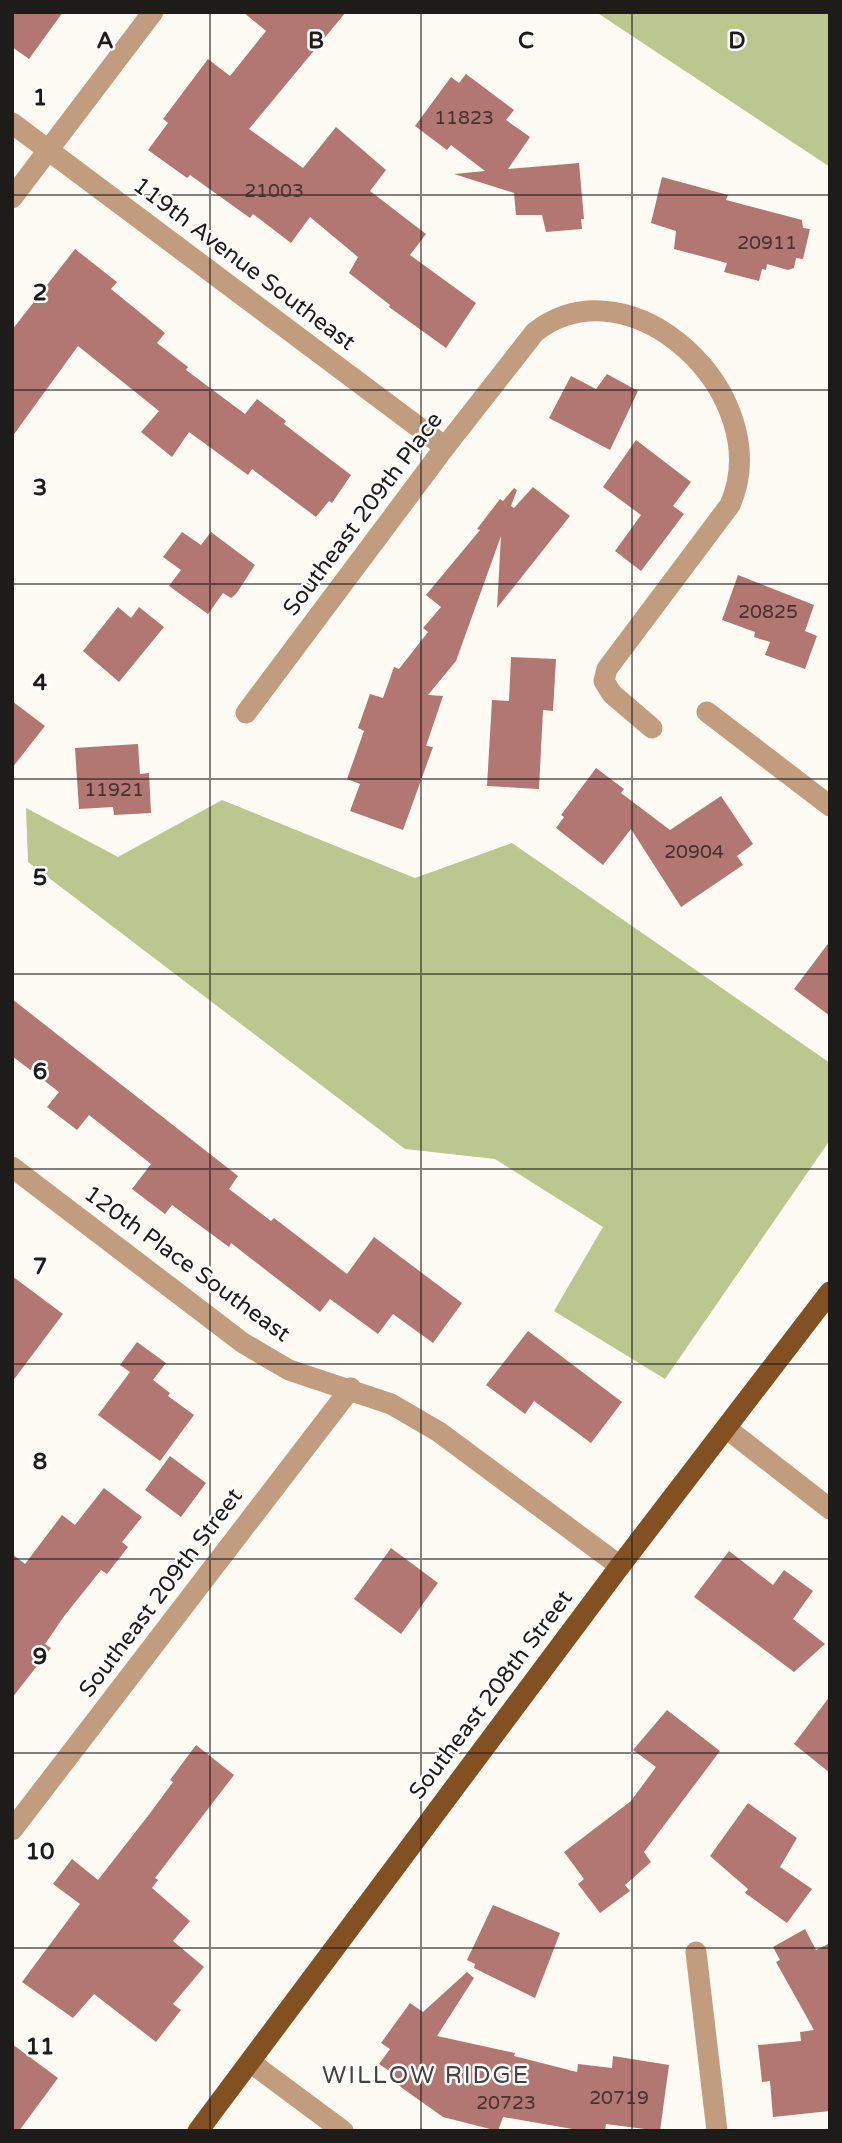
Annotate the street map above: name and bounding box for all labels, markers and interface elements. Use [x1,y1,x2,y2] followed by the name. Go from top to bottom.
[96,27,114,55] text: A
[308,27,324,55] text: B
[518,27,534,55] text: C
[728,27,746,55] text: D
[33,84,47,112] text: 1
[434,107,494,129] house number: 11823
[127,171,361,357] street label: 119th Avenue Southeast
[244,180,304,202] house number: 21003
[737,232,797,254] house number: 20911
[33,279,47,307] text: 2
[277,407,449,621] street label: Southeast 209th Place
[33,474,47,502] text: 3
[738,601,798,623] house number: 20825
[33,669,48,697] text: 4
[84,779,144,801] house number: 11921
[664,841,724,863] house number: 20904
[33,864,47,892] text: 5
[33,1058,47,1086] text: 6
[79,1180,296,1348] street label: 120th Place Southeast
[33,1253,47,1281] text: 7
[33,1448,47,1476] text: 8
[73,1483,249,1703] street label: Southeast 209th Street
[403,1585,579,1805] street label: Southeast 208th Street
[33,1643,47,1671] text: 9
[26,1838,54,1866] text: 10
[26,2033,54,2061] text: 11
[322,2061,530,2090] district label: WILLOW RIDGE
[589,2087,649,2109] house number: 20719
[476,2092,536,2114] house number: 20723

